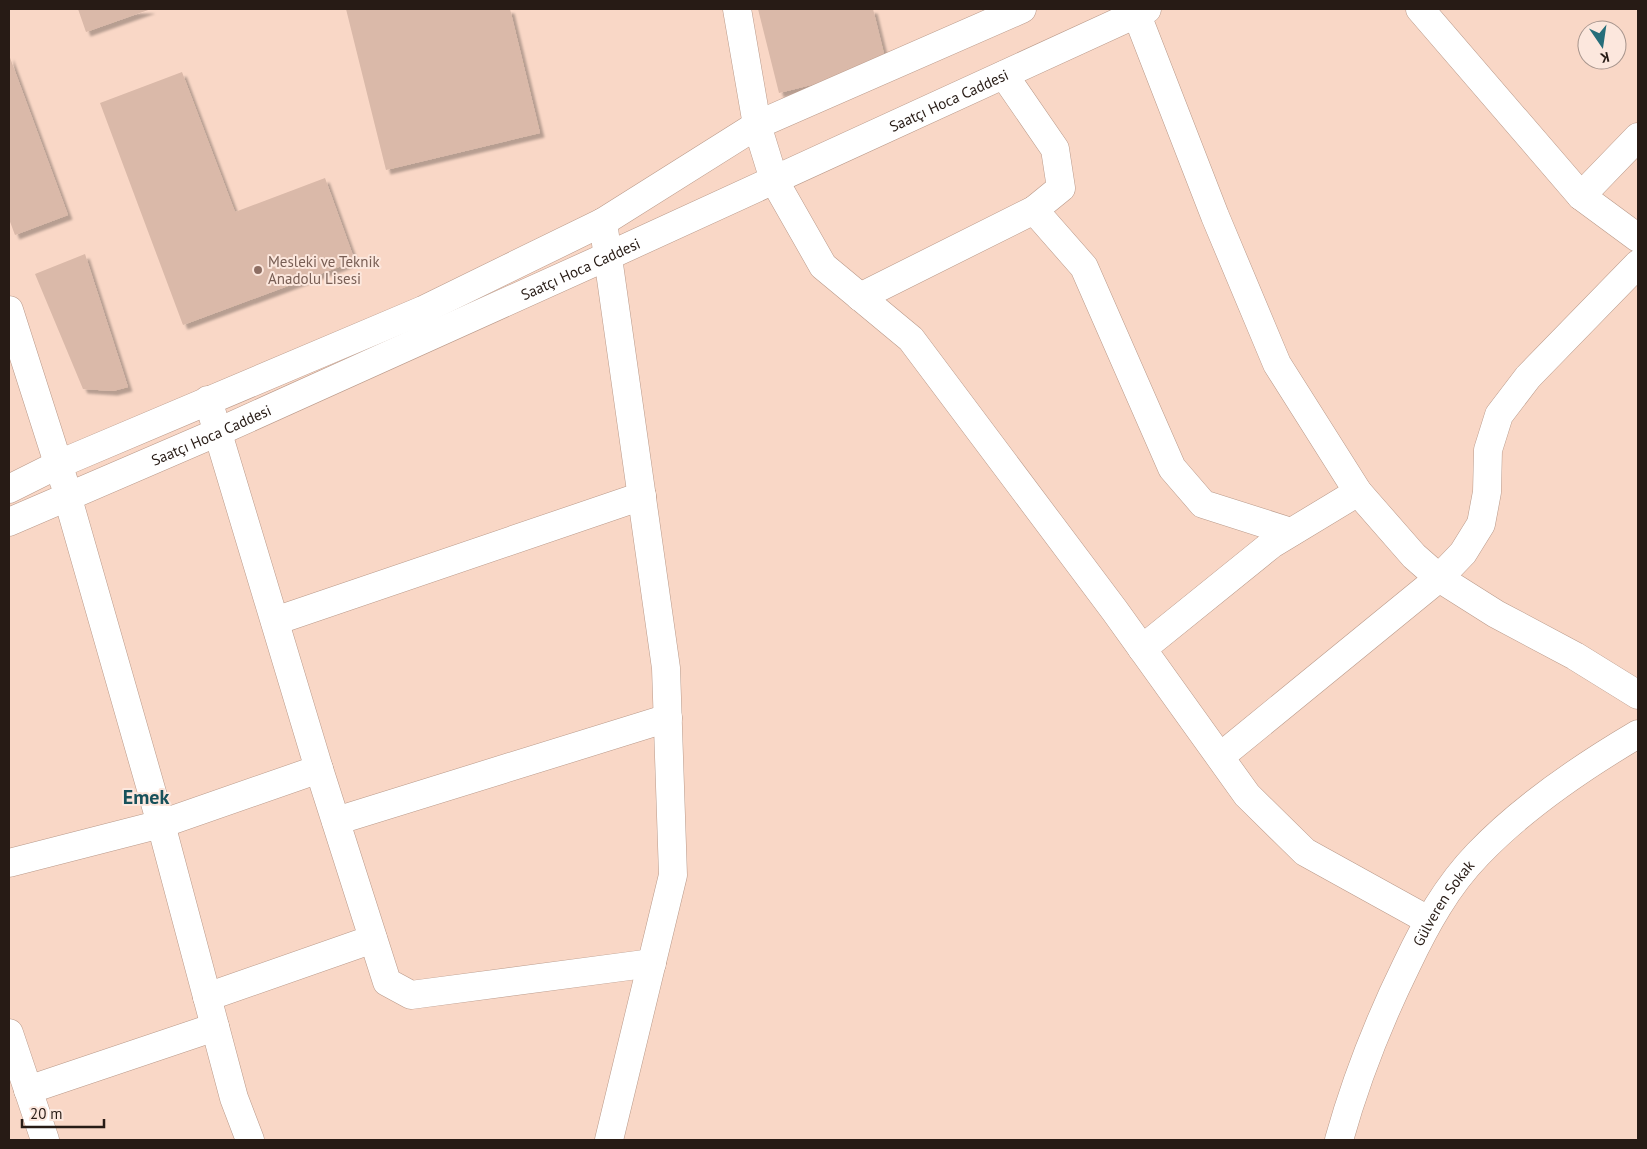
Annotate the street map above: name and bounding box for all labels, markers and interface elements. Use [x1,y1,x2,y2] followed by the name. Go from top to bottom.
[1577,20,1627,70] north arrow
[1598,48,1611,67] text: K
[886,64,1011,135] street label: Saatçı Hoca Caddesi
[518,233,643,304] street label: Saatçı Hoca Caddesi
[268,252,380,288] place label: Mesleki ve Teknik Anadolu Lisesi
[252,264,264,276] marker: Mesleki ve Teknik Anadolu Lisesi
[148,400,274,469] street label: Saatçı Hoca Caddesi
[123,784,169,810] district label: Emek
[1408,855,1478,949] street label: Gülveren Sokak
[22,1096,105,1128] scale bar
[30,1104,63,1123] text: 20 m

